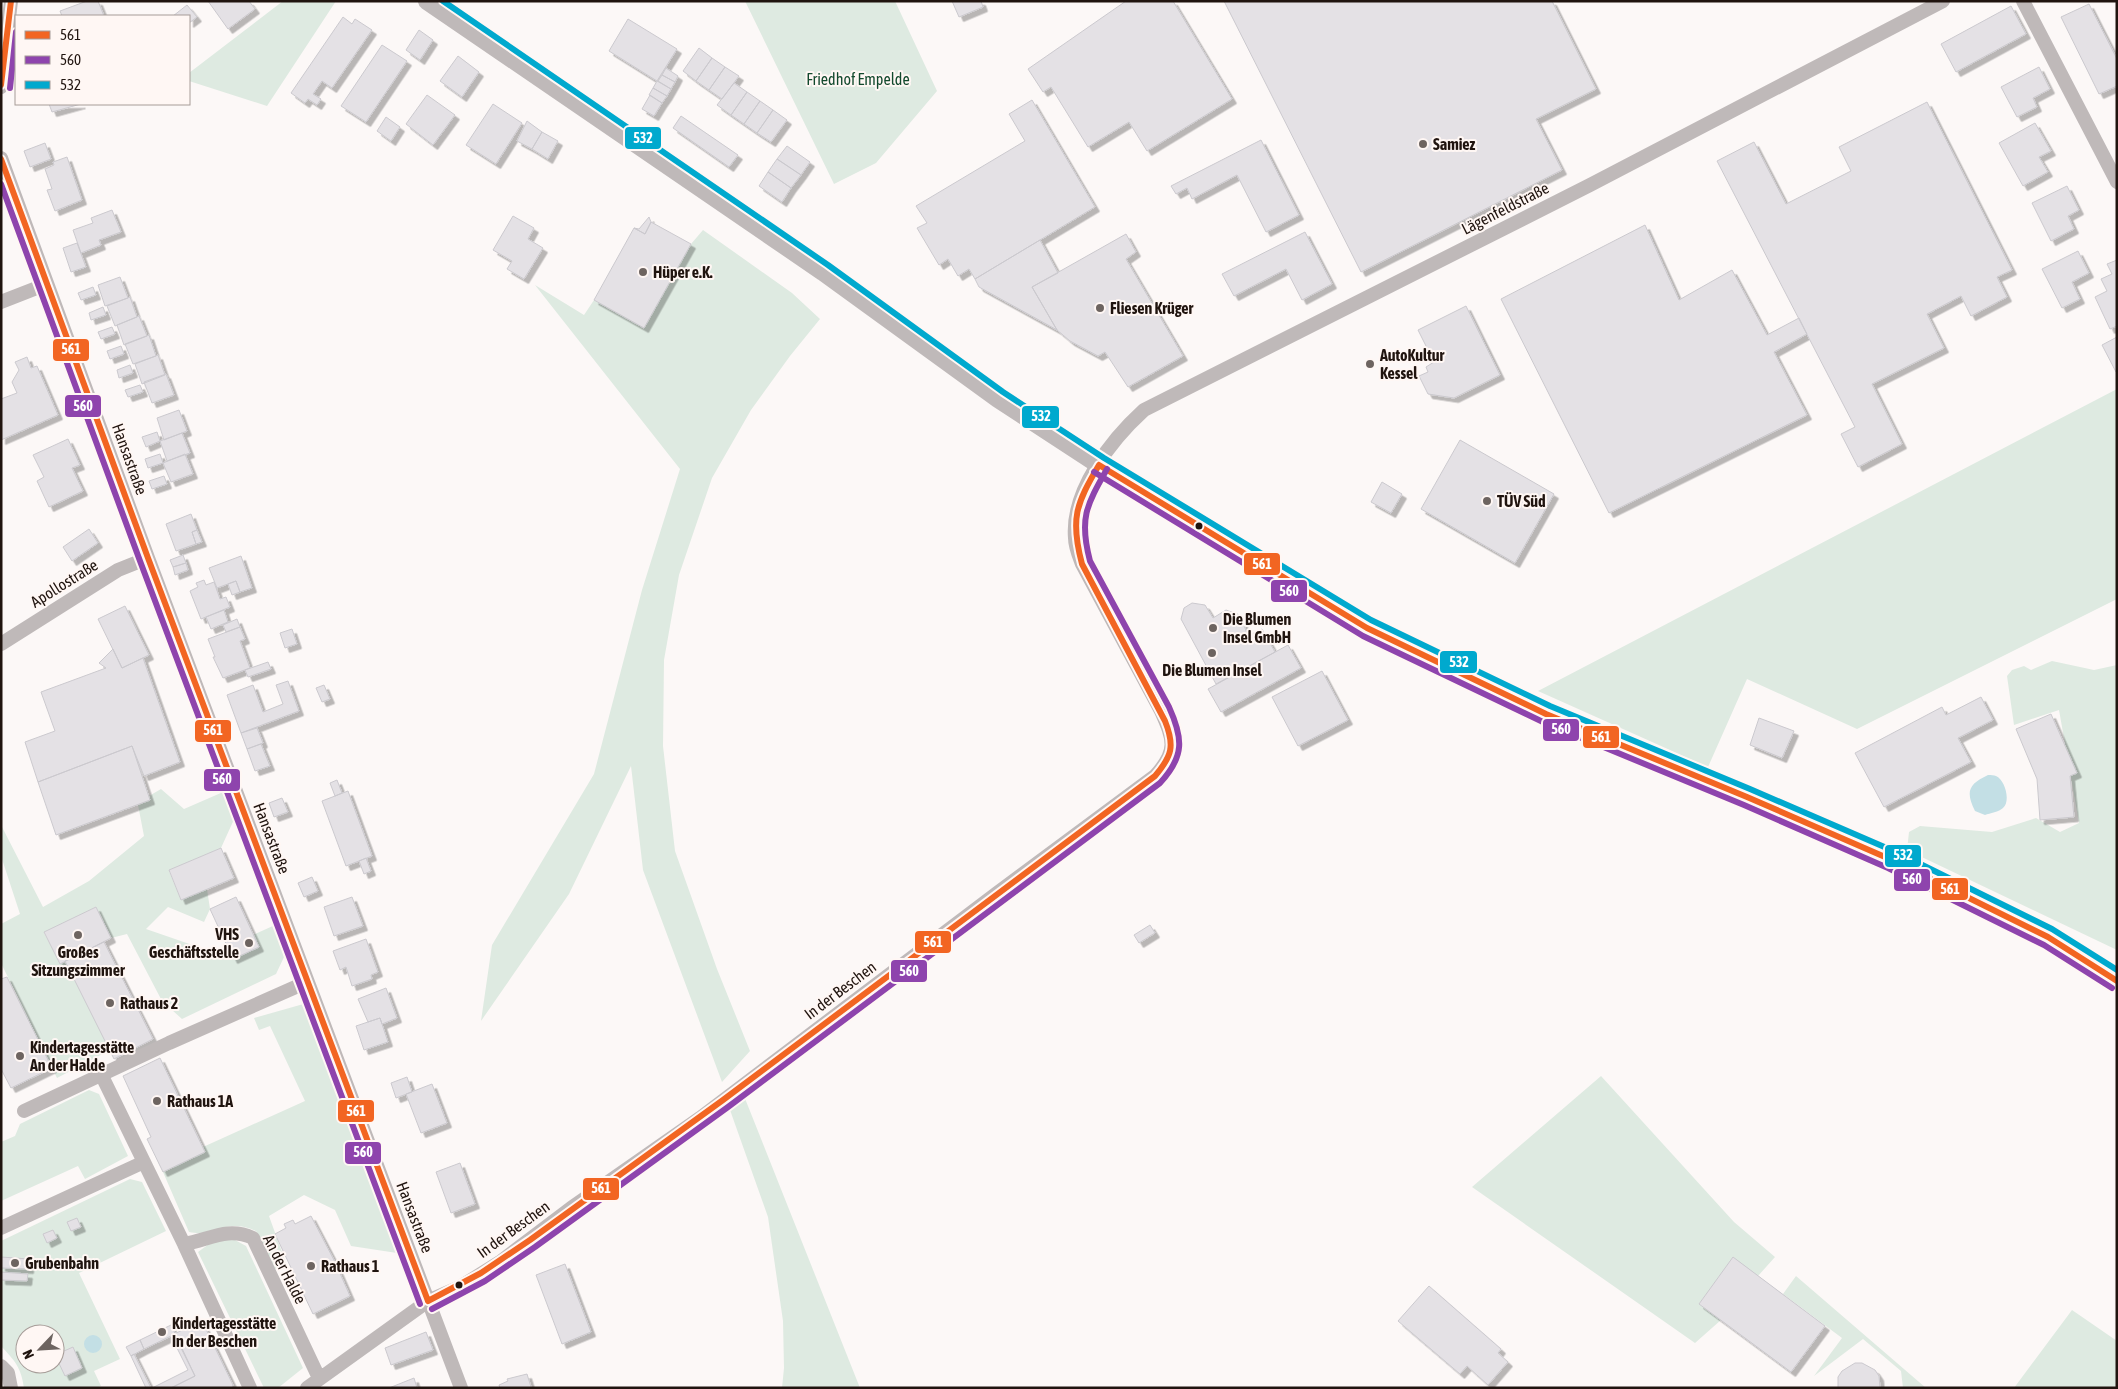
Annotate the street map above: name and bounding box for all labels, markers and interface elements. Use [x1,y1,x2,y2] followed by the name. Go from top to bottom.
[15,15,190,105] legend
[60,26,81,43] text: 561
[60,51,81,68] text: 560
[806,70,910,89] park label: Friedhof Empelde
[60,76,81,93] text: 532
[624,126,662,150] line badge: 532
[633,130,653,146] text: 532
[1433,135,1476,153] place label: Samiez
[1417,138,1429,150] marker: Samiez
[1458,178,1552,239] street label: Lägenfeldstraße
[653,263,713,281] place label: Hüper e.K.
[637,266,649,278] marker: Hüper e.K.
[1110,299,1194,317] place label: Fliesen Krüger
[1094,302,1106,314] marker: Fliesen Krüger
[52,338,90,362] line badge: 561
[61,341,81,357] text: 561
[1379,346,1445,382] place label: AutoKultur Kessel
[1364,358,1376,370] marker: AutoKultur Kessel
[64,394,102,418] line badge: 560
[73,398,93,414] text: 560
[1021,405,1060,429] line badge: 532
[1031,408,1051,424] text: 532
[109,421,151,497] street label: Hansastraße
[1497,492,1546,510] place label: TÜV Süd
[1481,495,1493,507] marker: TÜV Süd
[1194,521,1204,531] unlabelled marker
[1243,552,1281,576] line badge: 561
[27,555,101,612] street label: Apollostraße
[1252,556,1272,572] text: 561
[1270,579,1308,603] line badge: 560
[1279,583,1299,599] text: 560
[1223,610,1291,646] place label: Die Blumen Insel GmbH
[1207,622,1219,634] marker: Die Blumen Insel GmbH
[1206,647,1218,659] marker: Die Blumen Insel
[1439,650,1478,674] line badge: 532
[1449,654,1469,670] text: 532
[1162,661,1262,679] place label: Die Blumen Insel
[1542,718,1580,742] line badge: 560
[194,719,232,743] line badge: 561
[1551,721,1571,737] text: 560
[203,722,223,738] text: 561
[1582,725,1620,749] line badge: 561
[1591,729,1611,745] text: 561
[203,768,241,792] line badge: 560
[212,771,232,787] text: 560
[250,800,294,876] street label: Hansastraße
[1884,844,1922,868] line badge: 532
[1893,847,1913,863] text: 532
[1893,868,1931,892] line badge: 560
[1902,871,1922,887] text: 560
[1931,877,1969,901] line badge: 561
[1940,881,1960,897] text: 561
[149,925,239,961] place label: VHS Geschäftsstelle
[72,929,84,941] marker: Großes Sitzungszimmer
[914,930,952,954] line badge: 561
[923,934,943,950] text: 561
[243,937,255,949] marker: VHS Geschäftsstelle
[31,943,125,979] place label: Großes Sitzungszimmer
[801,957,879,1023] street label: In der Beschen
[890,959,928,983] line badge: 560
[899,963,919,979] text: 560
[120,994,178,1012] place label: Rathaus 2
[104,997,116,1009] marker: Rathaus 2
[29,1038,134,1074] place label: Kindertagesstätte An der Halde
[14,1050,26,1062] marker: Kindertagesstätte An der Halde
[167,1092,233,1110] place label: Rathaus 1A
[151,1095,163,1107] marker: Rathaus 1A
[337,1099,375,1123] line badge: 561
[346,1103,366,1119] text: 561
[344,1141,382,1165] line badge: 560
[353,1144,373,1160] text: 560
[582,1177,620,1201] line badge: 561
[393,1179,437,1255] street label: Hansastraße
[591,1180,611,1196] text: 561
[473,1197,553,1261] street label: In der Beschen
[260,1231,310,1307] street label: An der Halde
[25,1254,99,1272] place label: Grubenbahn
[9,1257,21,1269] marker: Grubenbahn
[321,1257,380,1275] place label: Rathaus 1
[305,1260,317,1272] marker: Rathaus 1
[454,1280,464,1290] unlabelled marker
[172,1314,276,1350] place label: Kindertagesstätte In der Beschen
[15,1324,65,1374] north arrow
[156,1326,168,1338] marker: Kindertagesstätte In der Beschen
[19,1347,37,1362] text: N

